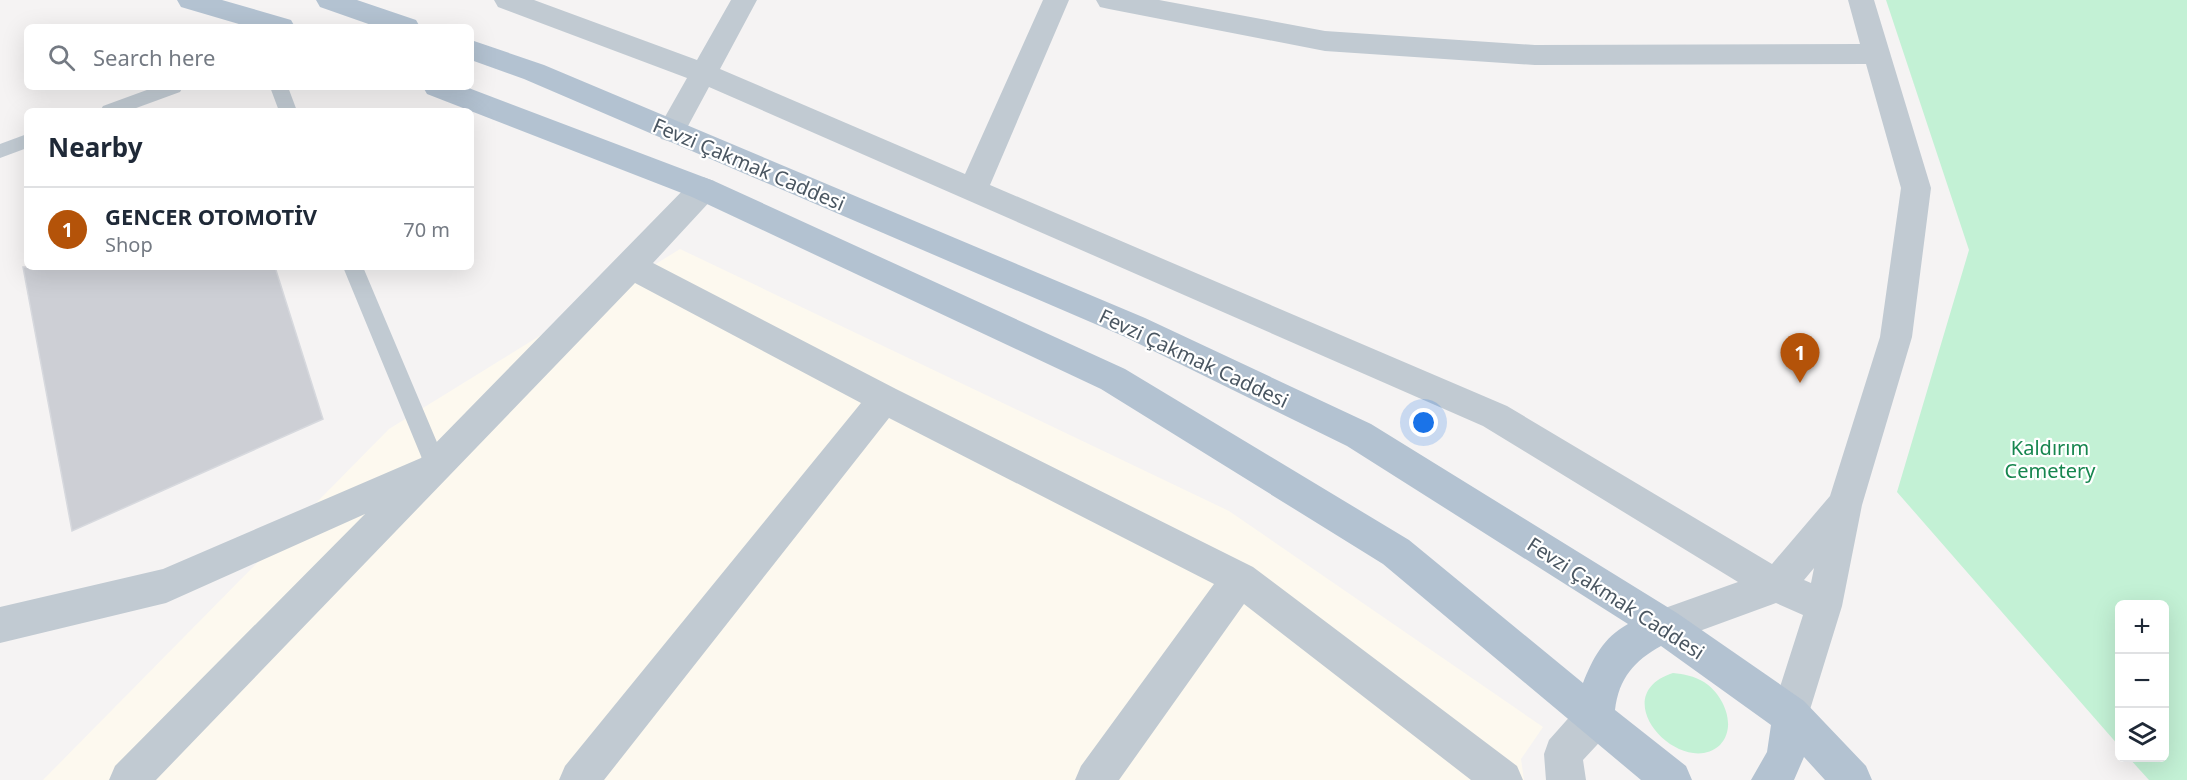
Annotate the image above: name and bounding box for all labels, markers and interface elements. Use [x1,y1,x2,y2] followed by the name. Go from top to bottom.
[24,24,474,90] search box
[45,41,78,74] icon: search
[93,42,215,72] text: Search here
[649,111,849,217] street label: Fevzi Çakmak Caddesi
[48,129,143,165] text: Nearby
[105,201,317,231] text: GENCER OTOMOTİV
[62,216,73,243] text: 1
[403,216,450,243] text: 70 m
[105,231,153,258] text: Shop
[1095,302,1293,414] street label: Fevzi Çakmak Caddesi
[1780,334,1820,383] pin: 1
[1409,408,1438,437] your location
[2005,434,2096,484] park label: Kaldırım Cemetery
[1522,531,1710,665] street label: Fevzi Çakmak Caddesi
[2115,600,2169,762] map controls
[2115,600,2169,654] button: +
[2115,654,2169,708] button: −
[2115,708,2169,762] button: layers

